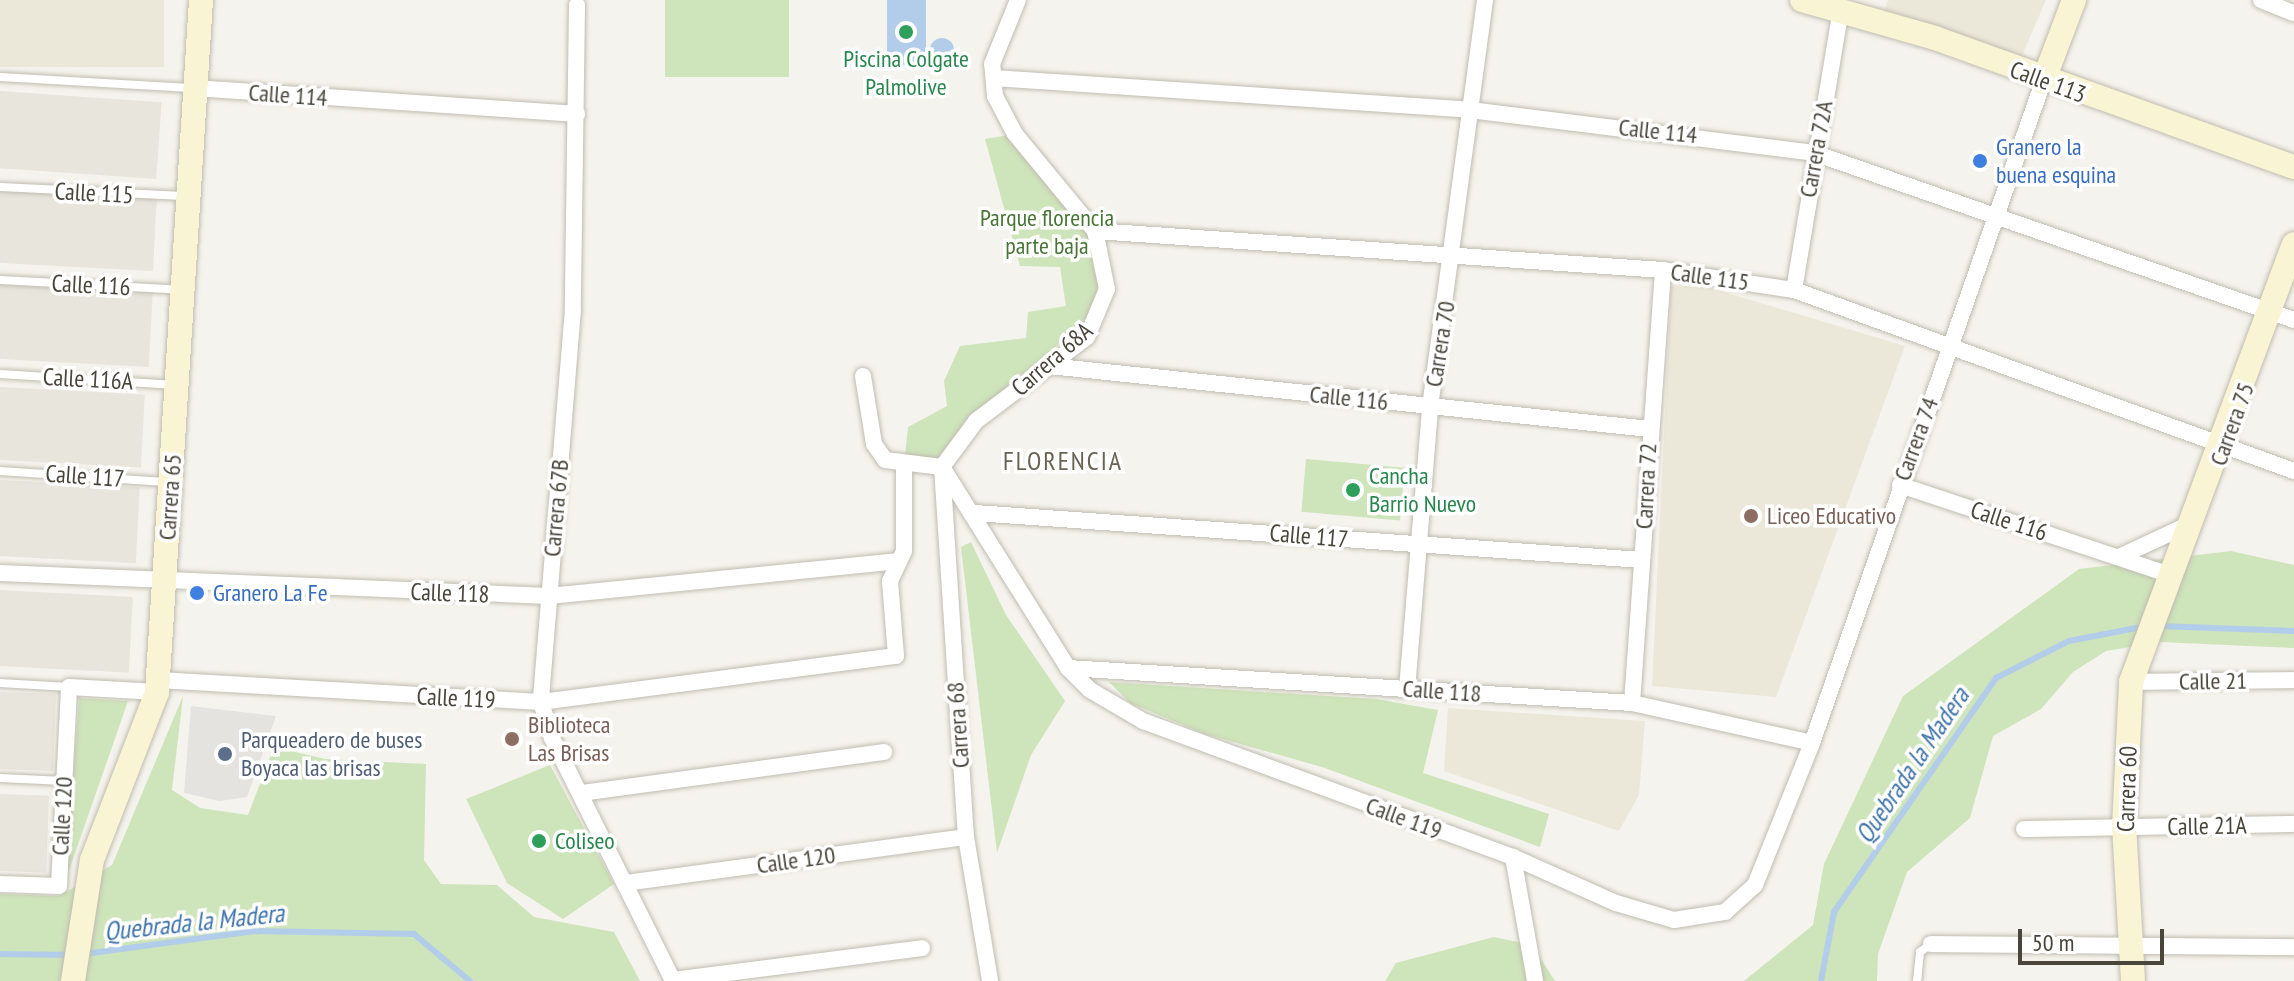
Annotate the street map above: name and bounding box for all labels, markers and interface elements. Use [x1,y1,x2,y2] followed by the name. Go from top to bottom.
[897,23,915,41] marker: Piscina Colgate Palmolive
[843,45,969,101] place label: Piscina Colgate Palmolive
[2006,55,2090,109] street label: Calle 113
[248,78,328,112] street label: Calle 114
[1793,98,1839,200] street label: Carrera 72A
[1617,113,1699,149] street label: Calle 114
[1996,133,2116,189] place label: Granero la buena esquina
[1971,152,1989,170] marker: Granero la buena esquina
[54,177,134,209] street label: Calle 115
[980,204,1114,260] park label: Parque florencia parte baja
[1669,257,1751,297] street label: Calle 115
[51,269,131,301] street label: Calle 116
[1419,299,1461,389] street label: Carrera 70
[1006,316,1098,402] street label: Carrera 68A
[42,362,134,396] street label: Calle 116A
[2204,379,2260,469] street label: Carrera 75
[1308,380,1390,416] street label: Calle 116
[1888,394,1944,484] street label: Carrera 74
[1629,442,1663,530] street label: Carrera 72
[1003,445,1123,477] district label: FLORENCIA
[153,453,187,541] street label: Carrera 65
[537,458,575,558] street label: Carrera 67B
[45,459,125,493] street label: Calle 117
[1369,462,1476,518] place label: Cancha Barrio Nuevo
[1344,481,1362,499] marker: Cancha Barrio Nuevo
[1967,495,2051,547] street label: Calle 116
[1767,502,1896,530] place label: Liceo Educativo
[1742,507,1760,525] marker: Liceo Educativo
[1268,518,1350,554] street label: Calle 117
[410,577,490,609] street label: Calle 118
[213,579,328,607] place label: Granero La Fe
[188,584,206,602] marker: Granero La Fe
[2179,666,2247,696] street label: Calle 21
[1402,674,1482,708] street label: Calle 118
[941,681,975,769] street label: Carrera 68
[1849,681,1975,849] water label: Quebrada la Madera
[416,682,496,714] street label: Calle 119
[528,711,610,767] place label: Biblioteca Las Brisas
[241,726,422,782] place label: Parqueadero de buses Boyaca las brisas
[503,730,521,748] marker: Biblioteca Las Brisas
[216,745,234,763] marker: Parqueadero de buses Boyaca las brisas
[2111,745,2143,833] street label: Carrera 60
[46,776,78,856] street label: Calle 120
[1362,791,1446,845] street label: Calle 119
[2167,811,2247,841] street label: Calle 21A
[555,827,615,855] place label: Coliseo
[530,832,548,850] marker: Coliseo
[755,840,837,880] street label: Calle 120
[103,897,285,947] water label: Quebrada la Madera
[2022,913,2168,963] scale bar
[2032,927,2074,958] text: 50 m

